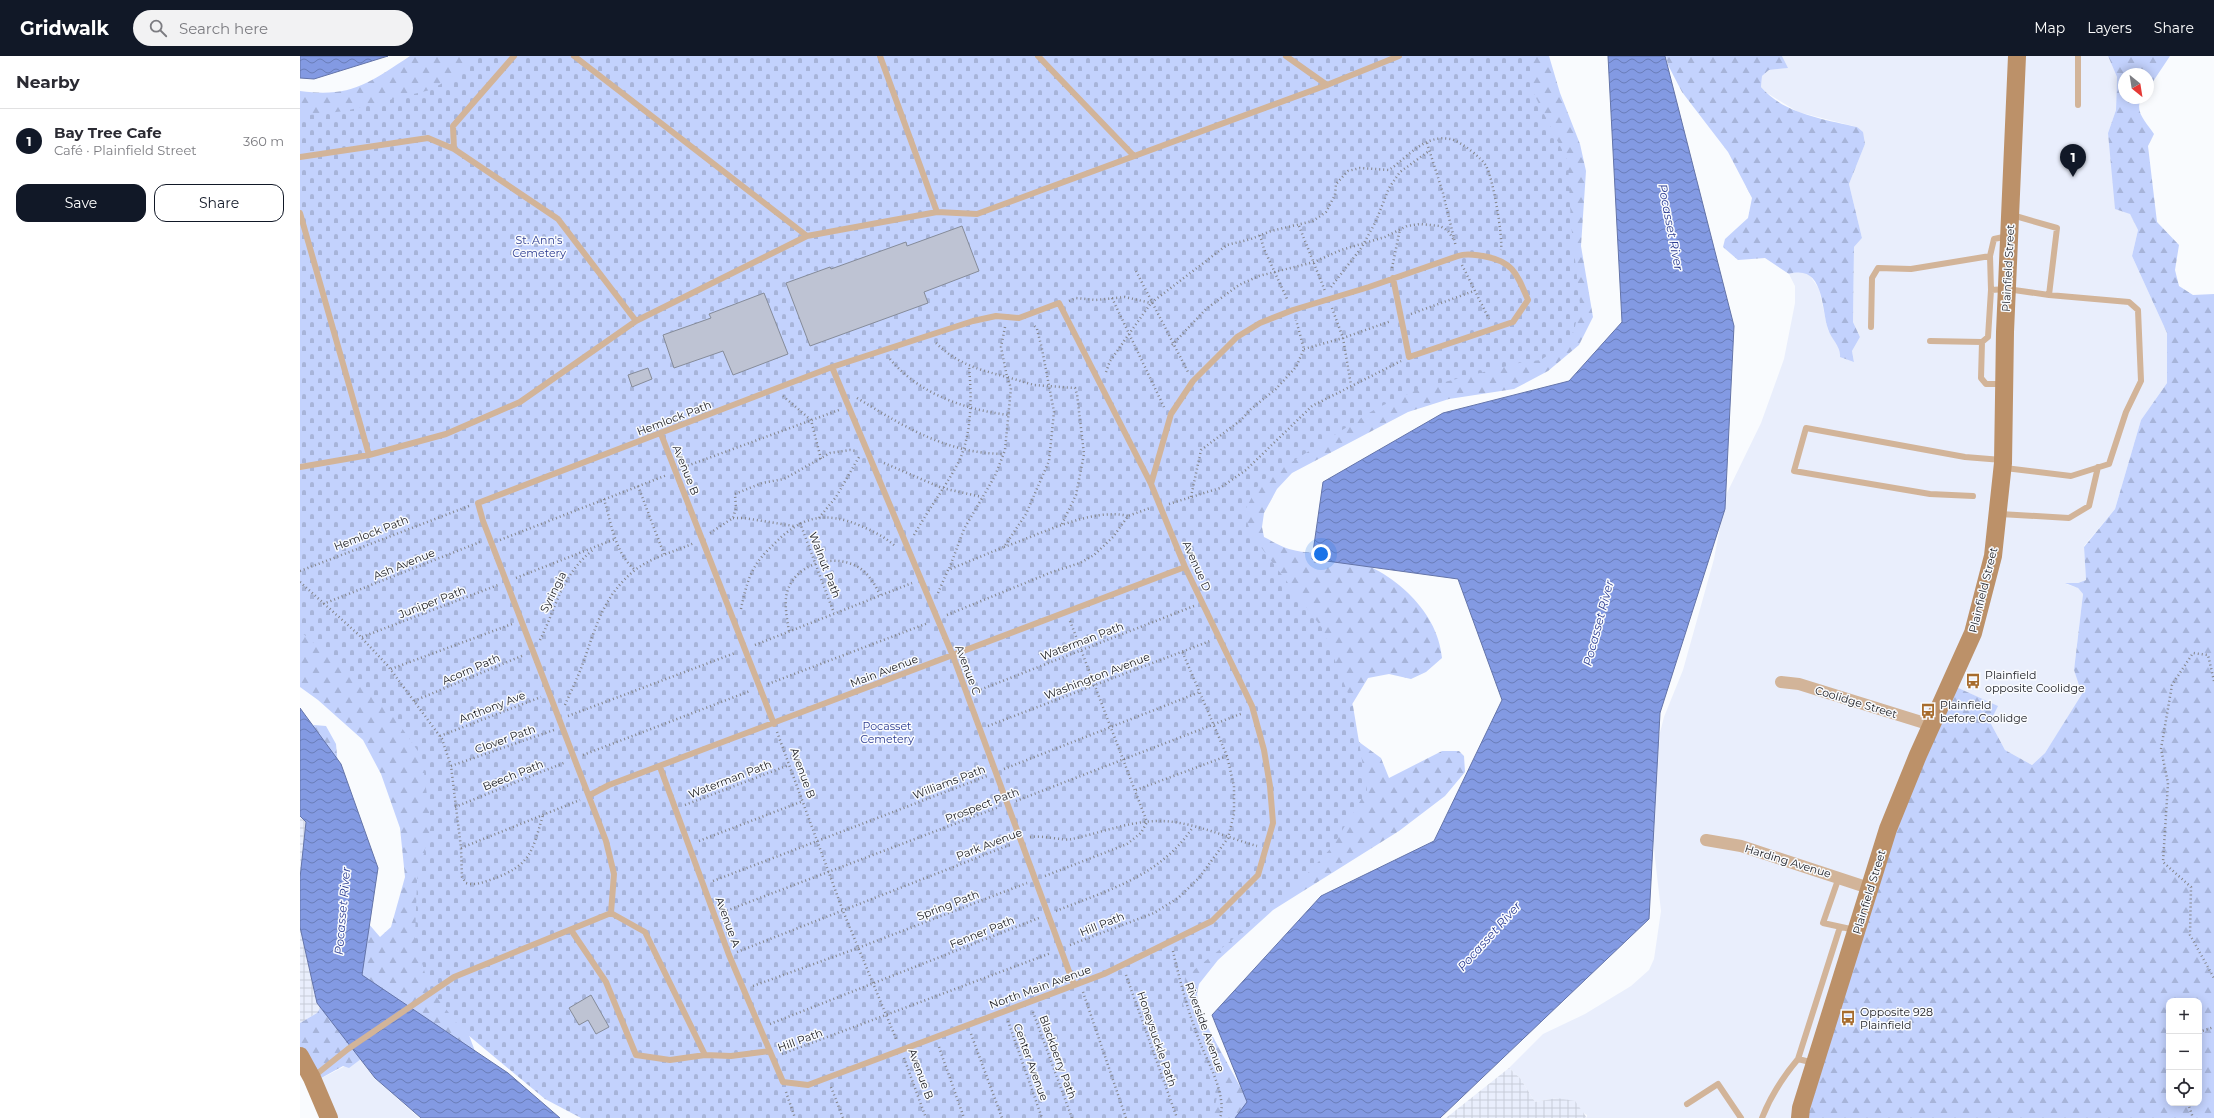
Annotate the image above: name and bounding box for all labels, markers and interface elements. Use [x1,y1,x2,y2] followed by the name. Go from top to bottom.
[133,10,413,46] search box
[20,17,109,40] text: Gridwalk
[147,17,169,39] icon: search
[179,19,268,38] text: Search here
[2034,19,2065,37] text: Map
[2087,19,2132,37] text: Layers
[2154,19,2194,37] text: Share
[2118,68,2154,104] north arrow
[16,72,80,92] text: Nearby
[54,123,162,142] text: Bay Tree Cafe
[26,133,32,149] text: 1
[243,133,284,149] text: 360 m
[54,142,197,158] text: Café · Plainfield Street
[2060,144,2086,177] pin: 1
[1655,182,1687,272] water label: Pocasset River
[16,184,146,222] button: Save
[154,184,284,222] button: Share
[1999,223,2017,312] street label: Plainfield Street
[512,233,566,260] park label: St. Ann's Cemetery
[635,397,713,439] street label: Hemlock Path
[670,443,702,497] street label: Avenue B
[332,512,410,554] street label: Hemlock Path
[806,530,844,600] street label: Walnut Path
[1180,539,1214,593] street label: Avenue D
[1311,544,1331,564] your location
[371,545,437,583] street label: Ash Avenue
[1966,545,2001,634] street label: Plainfield Street
[537,569,569,615] street label: Syringia
[1579,578,1617,667] water label: Pocasset River
[395,583,468,622] street label: Juniper Path
[1038,619,1126,663] street label: Waterman Path
[952,643,984,697] street label: Avenue C
[1042,649,1152,703] street label: Washington Avenue
[440,651,502,687] street label: Acorn Path
[848,651,920,690] street label: Main Avenue
[1985,668,2085,695] place label: Plainfield opposite Coolidge
[1964,672,1982,690] bus stop icon: Plainfield opposite Coolidge
[1813,683,1899,721] street label: Coolidge Street
[457,688,528,726] street label: Anthony Ave
[1940,698,2028,725] place label: Plainfield before Coolidge
[1919,702,1937,720] bus stop icon: Plainfield before Coolidge
[860,719,914,746] park label: Pocasset Cemetery
[473,722,537,756] street label: Clover Path
[787,746,819,800] street label: Avenue B
[481,756,545,794] street label: Beech Path
[686,757,774,801] street label: Waterman Path
[911,762,987,802] street label: Williams Path
[943,784,1021,826] street label: Prospect Path
[954,825,1024,863] street label: Park Avenue
[1743,841,1833,881] street label: Harding Avenue
[1849,848,1889,936] street label: Plainfield Street
[331,866,353,956] water label: Pocasset River
[915,887,981,923] street label: Spring Path
[712,895,744,949] street label: Avenue A
[1454,898,1524,974] water label: Pocasset River
[1078,909,1126,939] street label: Hill Path
[948,913,1016,951] street label: Fenner Path
[987,962,1093,1012] street label: North Main Avenue
[1182,980,1228,1074] street label: Riverside Avenue
[1134,990,1180,1088] street label: Honeysuckle Path
[2166,998,2202,1106] map controls
[2166,998,2202,1034] button: +
[1860,1005,1933,1032] place label: Opposite 928 Plainfield
[1839,1009,1857,1027] bus stop icon: Opposite 928 Plainfield
[1036,1013,1080,1101] street label: Blackberry Path
[1011,1021,1052,1103] street label: Center Avenue
[776,1025,824,1055] street label: Hill Path
[2166,1034,2202,1070] button: −
[905,1047,937,1101] street label: Avenue B
[2166,1070,2202,1106] button: locate

